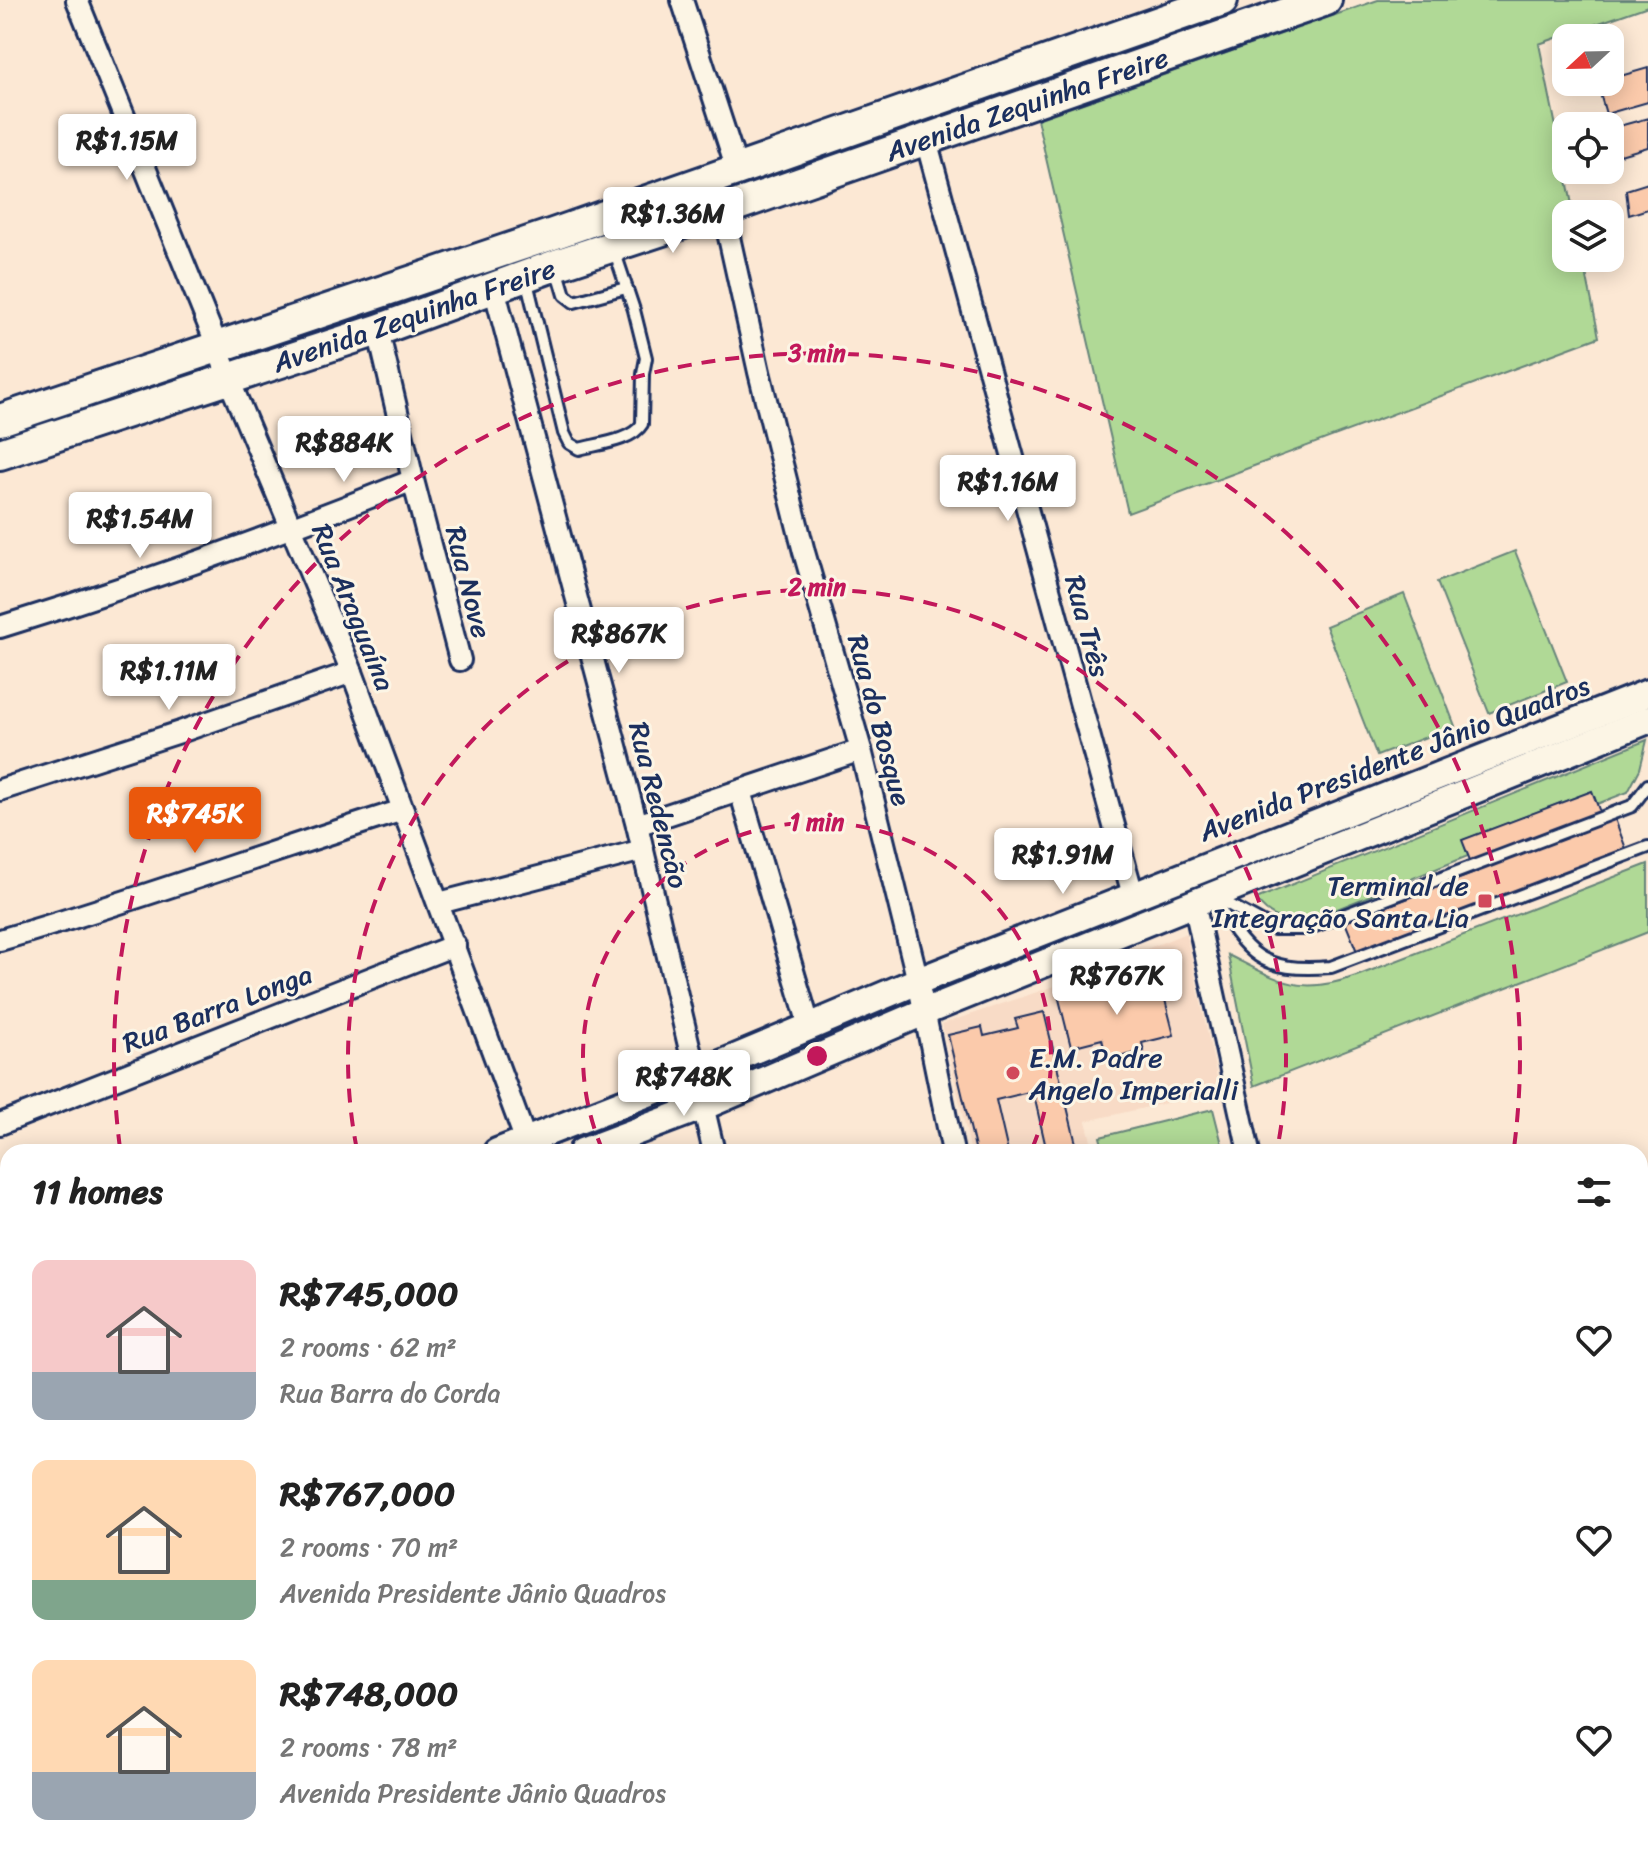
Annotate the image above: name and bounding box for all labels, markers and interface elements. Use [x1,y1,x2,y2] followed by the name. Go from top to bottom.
[1552,24,1624,96] north arrow
[1552,24,1624,272] map controls
[878,33,1175,176] street label: Avenida Zequinha Freire
[1552,112,1624,184] button: locate
[53,114,201,182] pin: R$1.15M
[76,117,178,163] text: R$1.15M
[599,187,747,255] pin: R$1.36M
[621,190,725,236] text: R$1.36M
[1552,200,1624,272] button: layers
[265,244,562,387] street label: Avenida Zequinha Freire
[787,332,846,374] text: 3 min
[279,416,409,484] pin: R$884K
[296,419,392,465] text: R$884K
[934,455,1082,523] pin: R$1.16M
[958,458,1058,504] text: R$1.16M
[66,492,214,560] pin: R$1.54M
[87,495,193,541] text: R$1.54M
[298,516,409,699] street label: Rua Araguaína
[431,521,506,643] street label: Rua Nove
[787,566,846,608] text: 2 min
[1050,569,1125,683] street label: Rua Três
[554,607,684,675] pin: R$867K
[572,610,666,656] text: R$867K
[833,629,926,812] street label: Rua do Bosque
[95,644,243,712] pin: R$1.11M
[121,647,217,693] text: R$1.11M
[1191,661,1597,856] street label: Avenida Presidente Jânio Quadros
[614,717,703,894] street label: Rua Redencão
[130,787,260,855] pin: R$745K
[147,790,243,836] text: R$745K
[790,801,844,843] text: 1 min
[989,828,1137,896] pin: R$1.91M
[1012,831,1114,877] text: R$1.91M
[1211,861,1469,942] place label: Terminal de Integração Santa Lia
[1476,892,1494,910] marker: Terminal de Integração Santa Lia
[1052,949,1182,1017] pin: R$767K
[115,950,319,1067] street label: Rua Barra Longa
[1070,952,1164,998] text: R$767K
[1028,1033,1240,1114] place label: E.M. Padre Angelo Imperialli
[803,1042,831,1070] centre of rings
[619,1050,749,1118] pin: R$748K
[636,1053,732,1099] text: R$748K
[1004,1064,1022,1082] marker: E.M. Padre Angelo Imperialli
[32,1162,163,1222] text: 11 homes
[1572,1170,1616,1214] icon: filters
[280,1264,459,1324] text: R$745,000
[96,1292,192,1388] icon: home
[1572,1318,1616,1362] icon: heart
[280,1324,457,1370] text: 2 rooms · 62 m²
[280,1370,501,1416] text: Rua Barra do Corda
[280,1464,455,1524] text: R$767,000
[96,1492,192,1588] icon: home
[1572,1518,1616,1562] icon: heart
[280,1524,458,1570] text: 2 rooms · 70 m²
[280,1570,666,1616] text: Avenida Presidente Jânio Quadros
[280,1664,458,1724] text: R$748,000
[96,1692,192,1788] icon: home
[1572,1718,1616,1762] icon: heart
[280,1724,457,1770] text: 2 rooms · 78 m²
[280,1770,666,1816] text: Avenida Presidente Jânio Quadros

